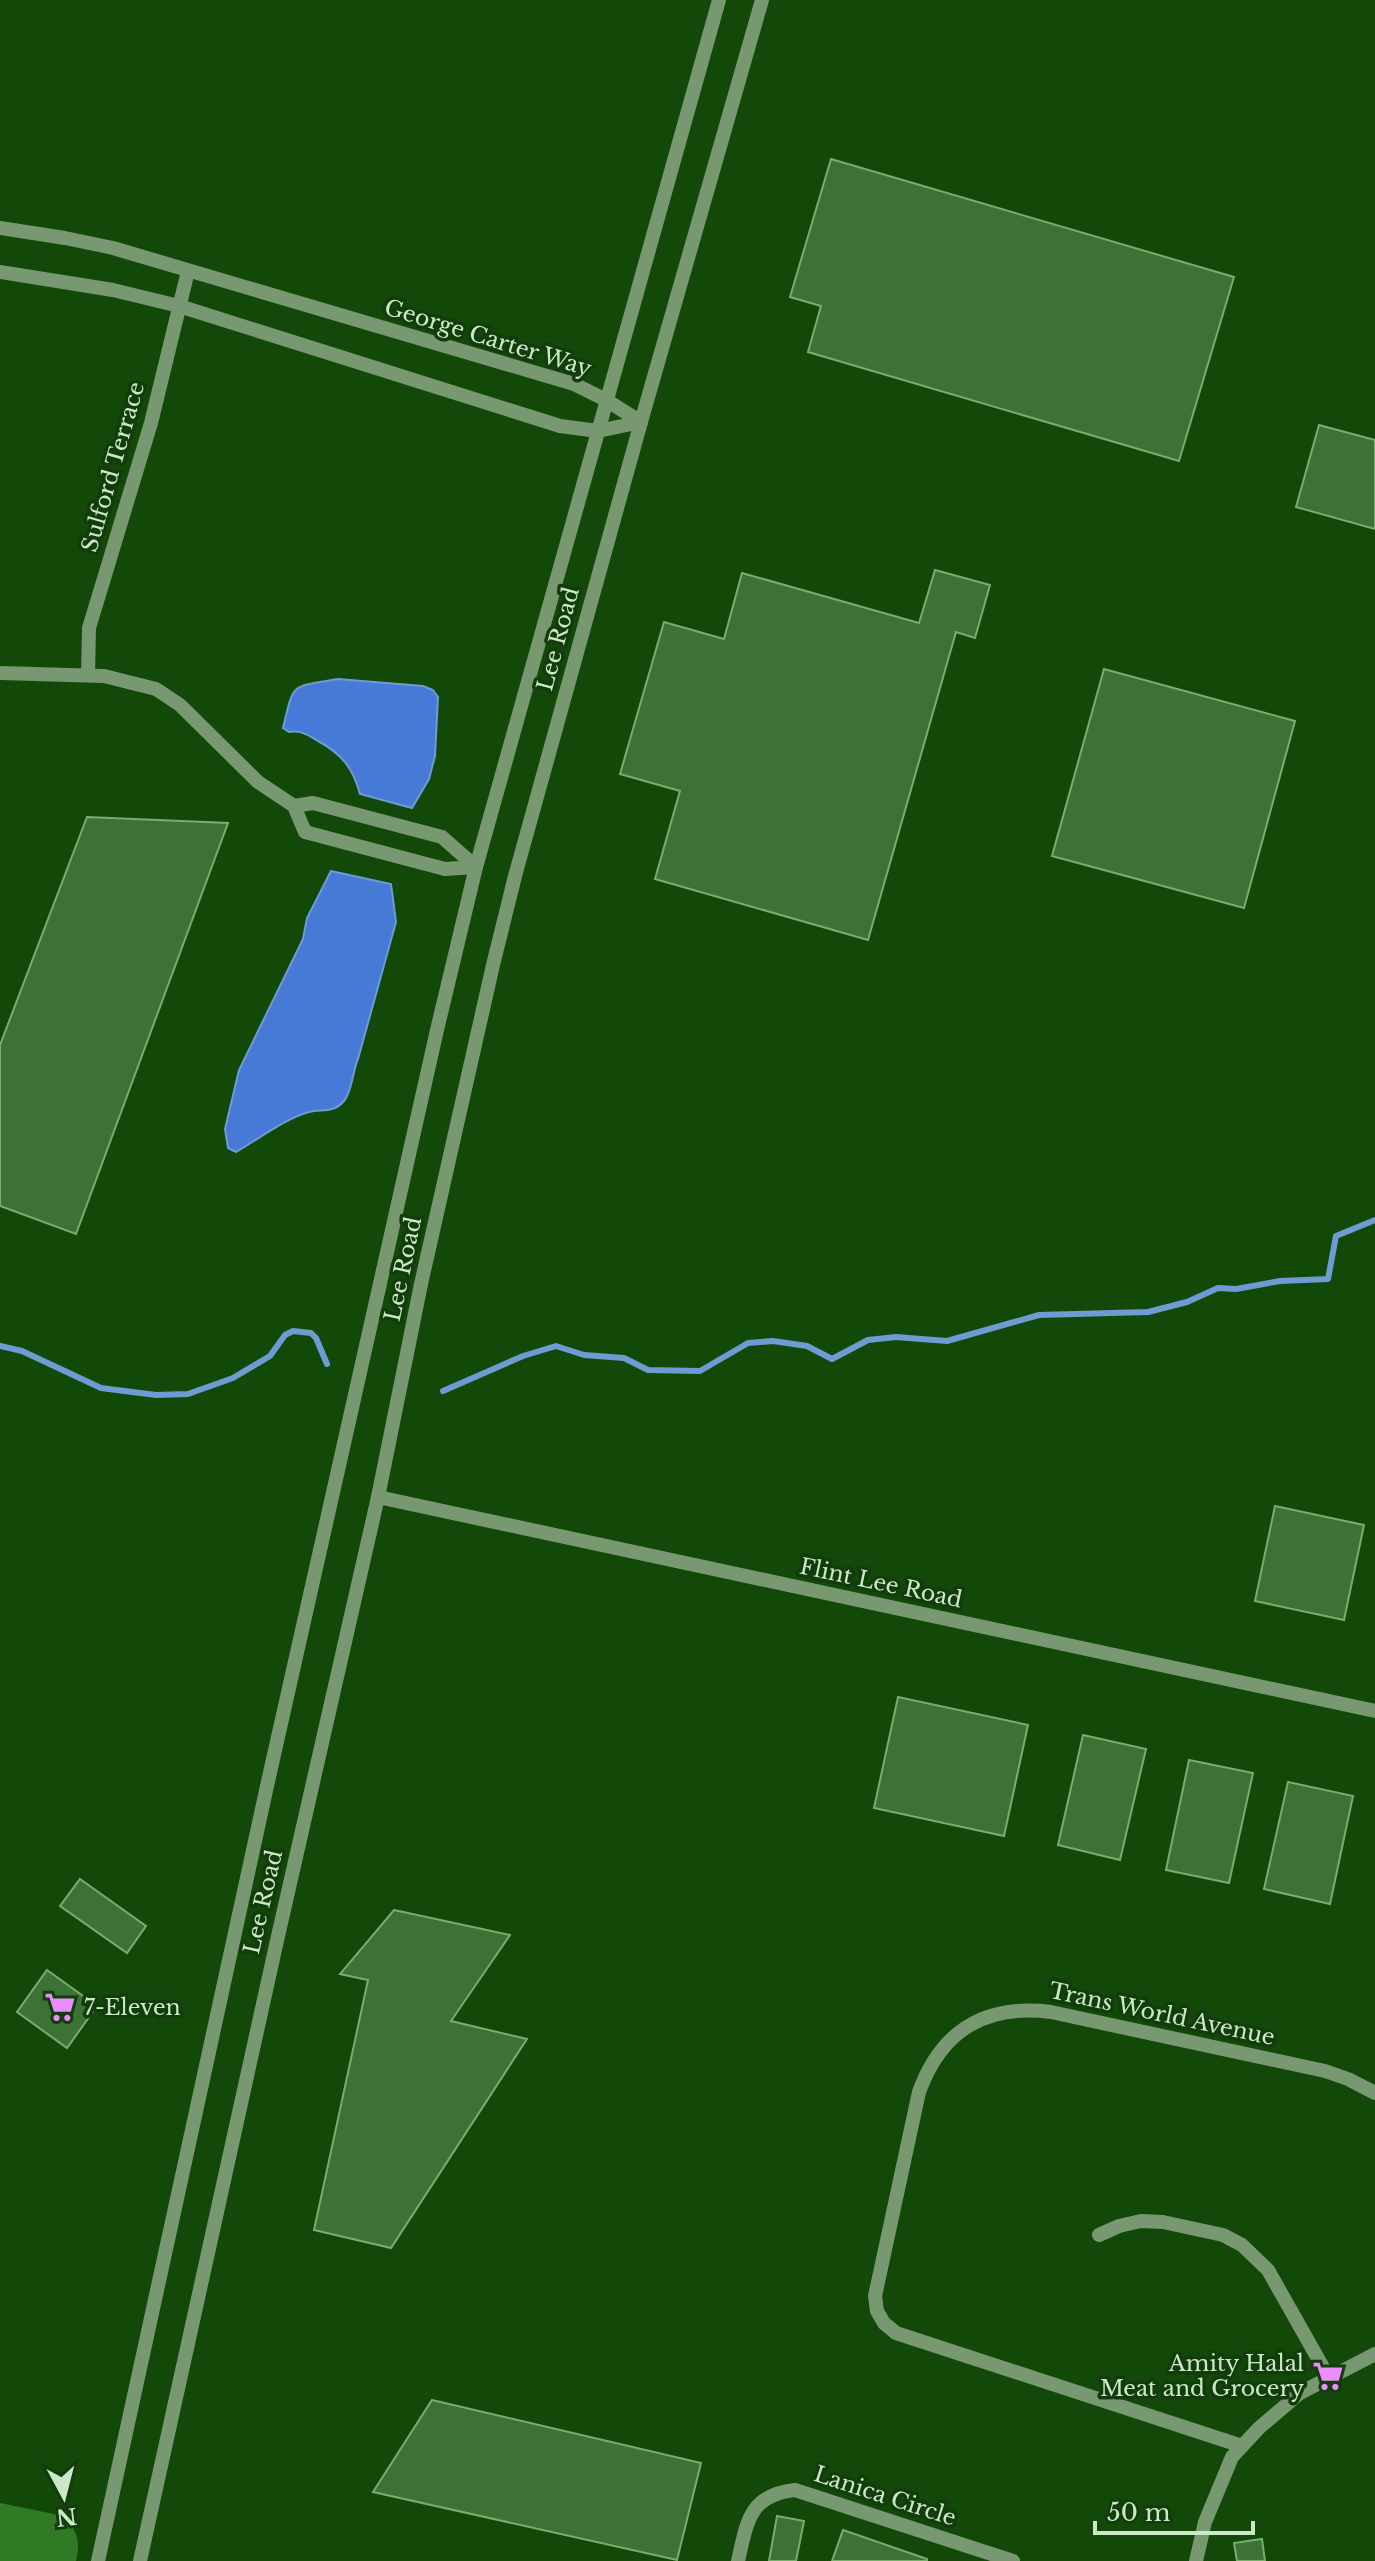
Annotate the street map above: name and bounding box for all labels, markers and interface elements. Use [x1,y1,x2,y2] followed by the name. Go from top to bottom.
[381,294,595,382] street label: George Carter Way
[76,379,150,555] street label: Sulford Terrace
[531,584,585,694] street label: Lee Road
[379,1214,427,1324] street label: Lee Road
[797,1553,965,1613] street label: Flint Lee Road
[238,1847,288,1957] street label: Lee Road
[1047,1977,1277,2051] street label: Trans World Avenue
[43,1990,77,2024] supermarket icon: 7-Eleven
[84,1994,181,2021] place label: 7-Eleven
[1100,2350,1304,2402] place label: Amity Halal Meat and Grocery
[1311,2359,1345,2393] supermarket icon: Amity Halal Meat and Grocery
[24,2457,104,2537] north arrow
[811,2460,959,2532] street label: Lanica Circle
[1095,2485,1253,2535] scale bar
[1107,2498,1171,2527] text: 50 m
[54,2502,78,2531] text: N

